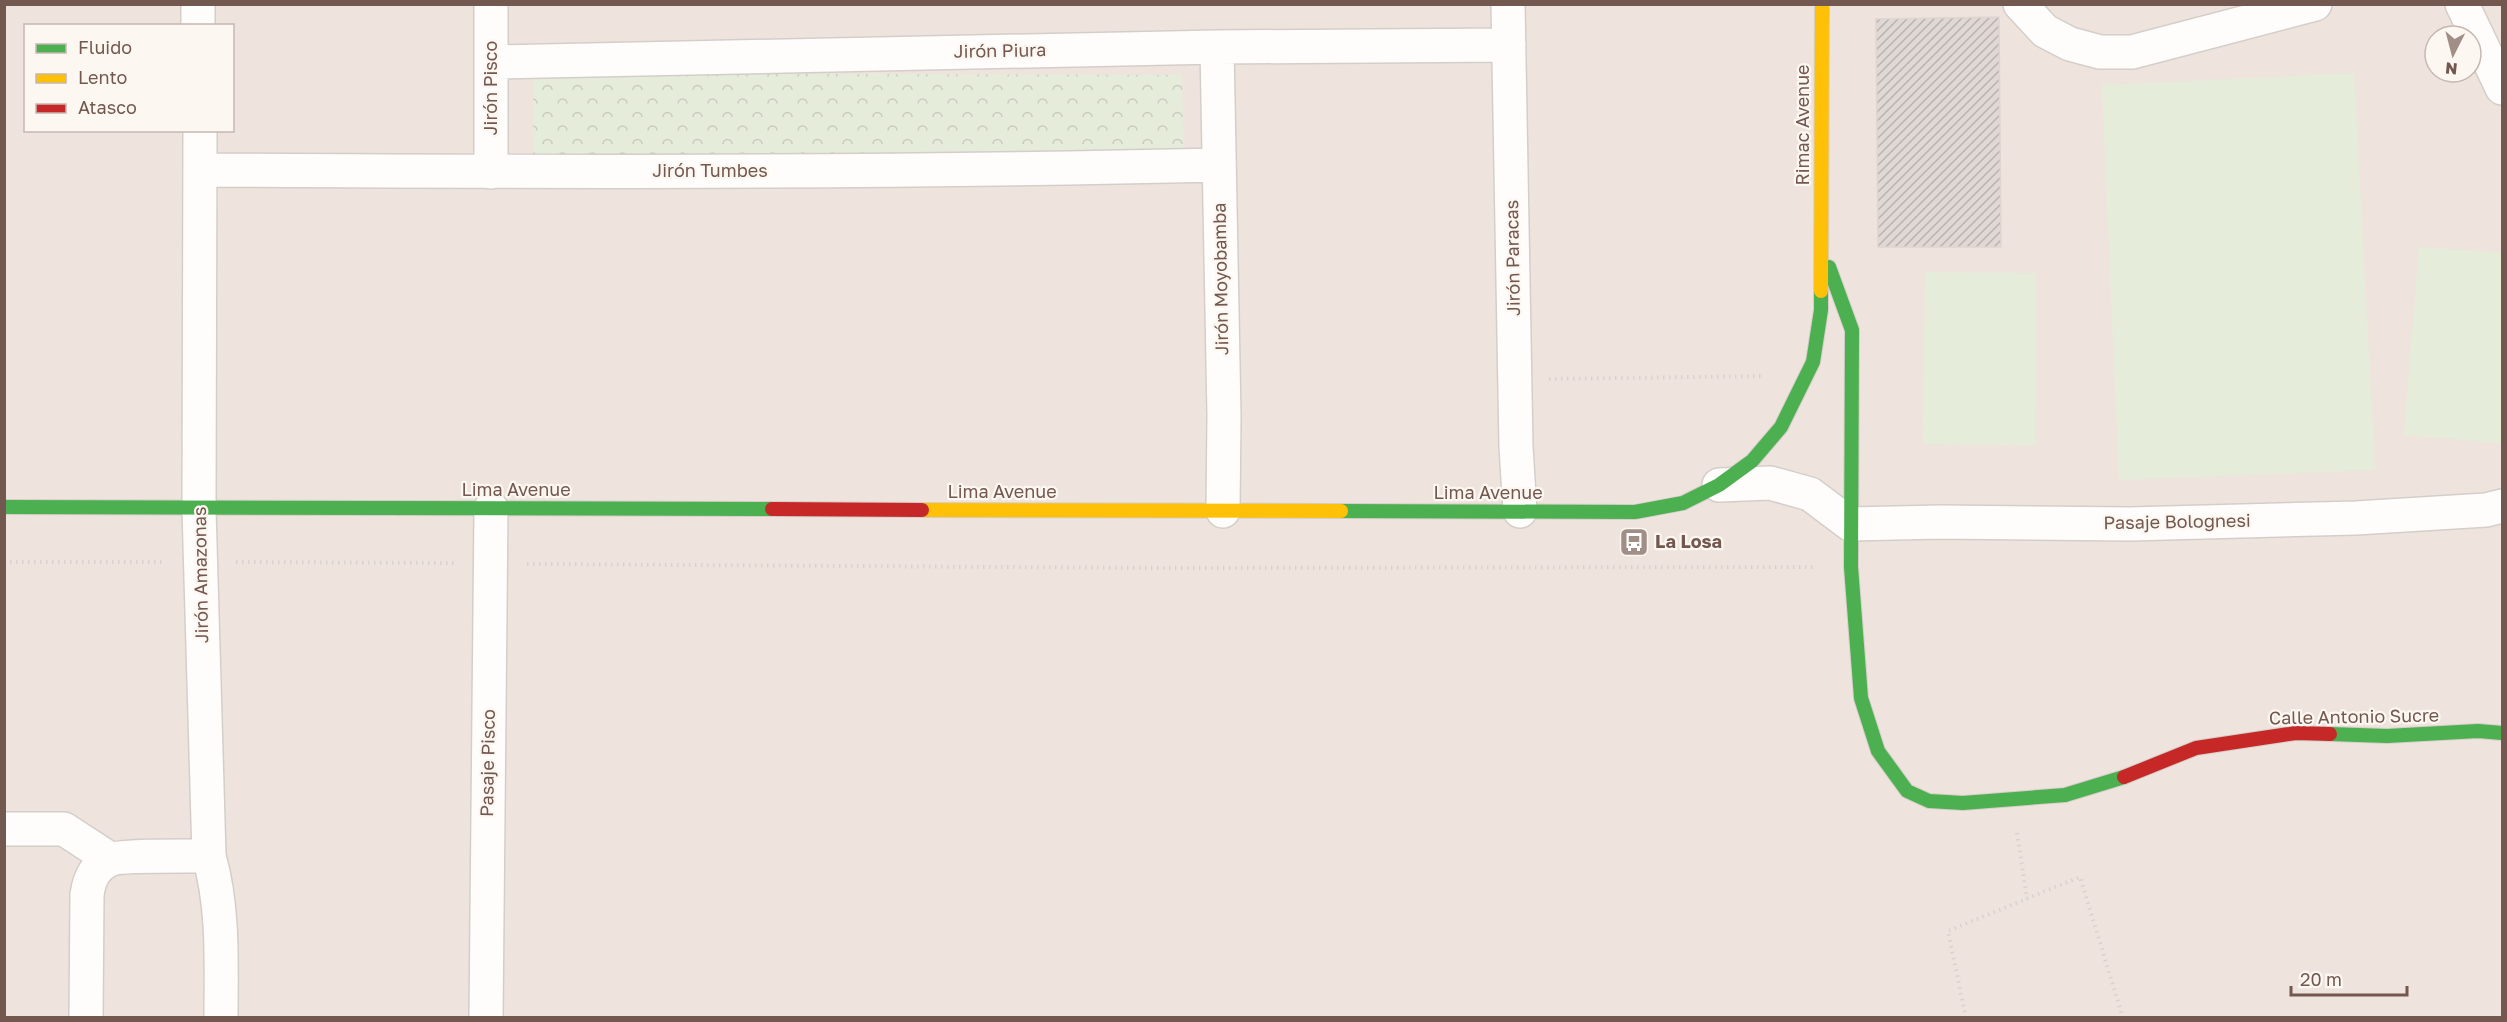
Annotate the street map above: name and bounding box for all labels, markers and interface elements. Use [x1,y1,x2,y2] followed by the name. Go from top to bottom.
[24,24,234,132] legend
[2423,24,2483,84] north arrow
[78,36,132,58] text: Fluido
[954,38,1046,62] street label: Jirón Piura
[479,41,501,135] street label: Jirón Pisco
[2444,58,2459,79] text: N
[1791,64,1813,186] street label: Rimac Avenue
[78,66,127,88] text: Lento
[78,96,137,118] text: Atasco
[652,159,768,181] street label: Jirón Tumbes
[1500,200,1524,316] street label: Jirón Paracas
[1208,202,1232,356] street label: Jirón Moyobamba
[461,478,571,500] street label: Lima Avenue
[947,480,1057,502] street label: Lima Avenue
[1433,481,1543,503] street label: Lima Avenue
[188,506,212,644] street label: Jirón Amazonas
[2103,509,2251,533] street label: Pasaje Bolognesi
[1618,526,1650,558] bus stop icon: La Losa
[1655,530,1722,552] place label: La Losa
[2269,704,2439,728] street label: Calle Antonio Sucre
[475,709,499,817] street label: Pasaje Pisco
[2291,959,2406,997] scale bar
[2300,968,2342,990] text: 20 m

